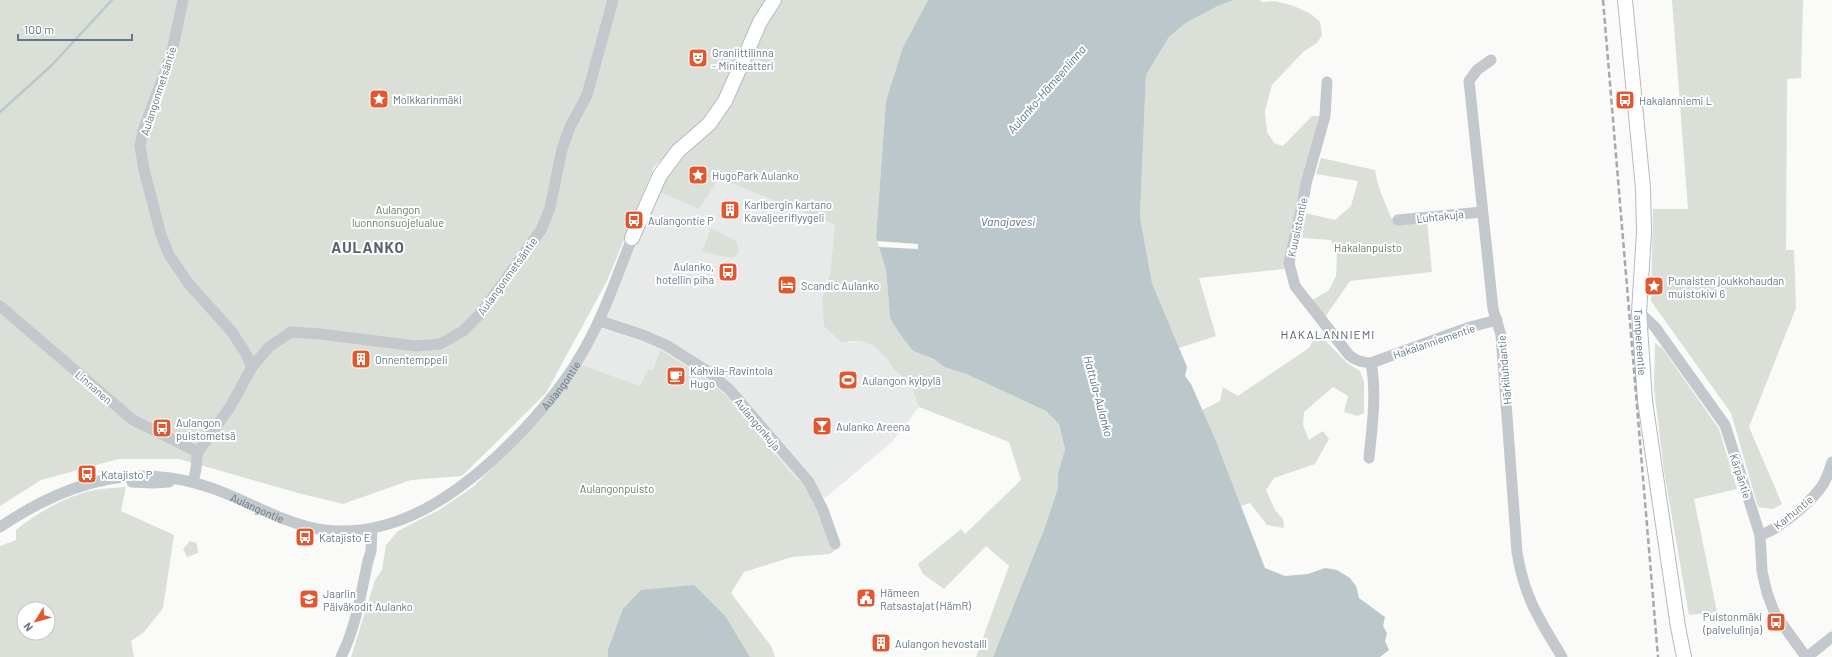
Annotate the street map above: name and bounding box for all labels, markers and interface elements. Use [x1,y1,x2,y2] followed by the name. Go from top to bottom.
[18,16,132,42] scale bar
[24,22,54,36] text: 100 m
[1004,42,1088,136] water label: Aulanko–Hämeenlinna
[137,45,179,137] street label: Aulangonmetsäntie
[712,46,774,72] place label: Graniittilinna - Miniteatteri
[687,47,709,69] theatre icon: Graniittilinna - Miniteatteri
[368,88,390,110] place icon: Molkkarinmäki
[1614,89,1636,111] bus stop icon: Hakalanniemi L
[393,93,462,106] place label: Molkkarinmäki
[1639,94,1712,107] place label: Hakalanniemi L
[687,164,709,186] place icon: HugoPark Aulanko
[712,169,799,182] place label: HugoPark Aulanko
[1284,196,1310,258] street label: Kuusistontie
[744,198,832,224] place label: Karlbergin kartano Kavaljeeriflyygeli
[719,199,741,221] building icon: Karlbergin kartano Kavaljeeriflyygeli
[352,203,444,229] park label: Aulangon luonnonsuojelualue
[1416,207,1464,225] street label: Luhtakuja
[623,209,645,231] bus stop icon: Aulangontie P
[648,214,714,227] place label: Aulangontie P
[981,214,1035,228] water label: Vanajavesi
[474,235,540,317] street label: Aulangonmetsäntie
[331,238,405,256] district label: AULANKO
[1334,241,1402,254] park label: Hakalanpuisto
[656,260,714,286] place label: Aulanko, hotellin piha
[717,261,739,283] bus stop icon: Aulanko, hotellin piha
[776,274,798,296] hotel icon: Scandic Aulanko
[1668,274,1784,300] place label: Punaisten joukkohaudan muistokivi 6
[1643,275,1665,297] place icon: Punaisten joukkohaudan muistokivi 6
[801,279,879,292] place label: Scandic Aulanko
[1632,308,1650,376] street label: Tampereentie
[1391,321,1477,361] street label: Hakalanniementie
[1281,327,1375,341] district label: HAKALANNIEMI
[1494,335,1514,405] street label: Härkiluhdantie
[350,348,372,370] building icon: Onnentemppeli
[375,353,448,366] place label: Onnentemppeli
[1081,354,1117,438] water label: Hattula–Aulanko
[538,358,582,412] street label: Aulangontie
[690,364,773,390] place label: Kahvila-Ravintola Hugo
[665,365,687,387] cafe icon: Kahvila-Ravintola Hugo
[73,368,115,406] street label: Linnanen
[837,369,859,391] sports icon: Aulangon kylpylä
[862,374,941,387] place label: Aulangon kylpylä
[732,395,784,453] street label: Aulangonkuja
[811,415,833,437] bar icon: Aulanko Areena
[176,416,236,442] place label: Aulangon puistometsä
[151,417,173,439] bus stop icon: Aulangon puistometsä
[836,420,910,433] place label: Aulanko Areena
[1728,452,1754,500] street label: Kärpäntie
[76,463,98,485] bus stop icon: Katajisto P
[101,468,153,481] place label: Katajisto P
[580,482,654,495] park label: Aulangonpuisto
[229,490,286,525] street label: Aulangontie
[1771,492,1815,532] street label: Karhuntie
[294,526,316,548] bus stop icon: Katajisto E
[319,531,371,544] place label: Katajisto E
[880,586,971,612] place label: Hämeen Ratsastajat (HämR)
[323,587,413,613] place label: Jaarlin Päiväkodit Aulanko
[855,587,877,609] public building icon: Hämeen Ratsastajat (HämR)
[298,588,320,610] school or university icon: Jaarlin Päiväkodit Aulanko
[16,601,56,641] north arrow
[1702,610,1762,636] place label: Puistonmäki (palvelulinja)
[1765,611,1787,633] bus stop icon: Puistonmäki (palvelulinja)
[20,620,35,634] text: N
[870,632,892,654] building icon: Aulangon hevostalli
[895,637,987,650] place label: Aulangon hevostalli

